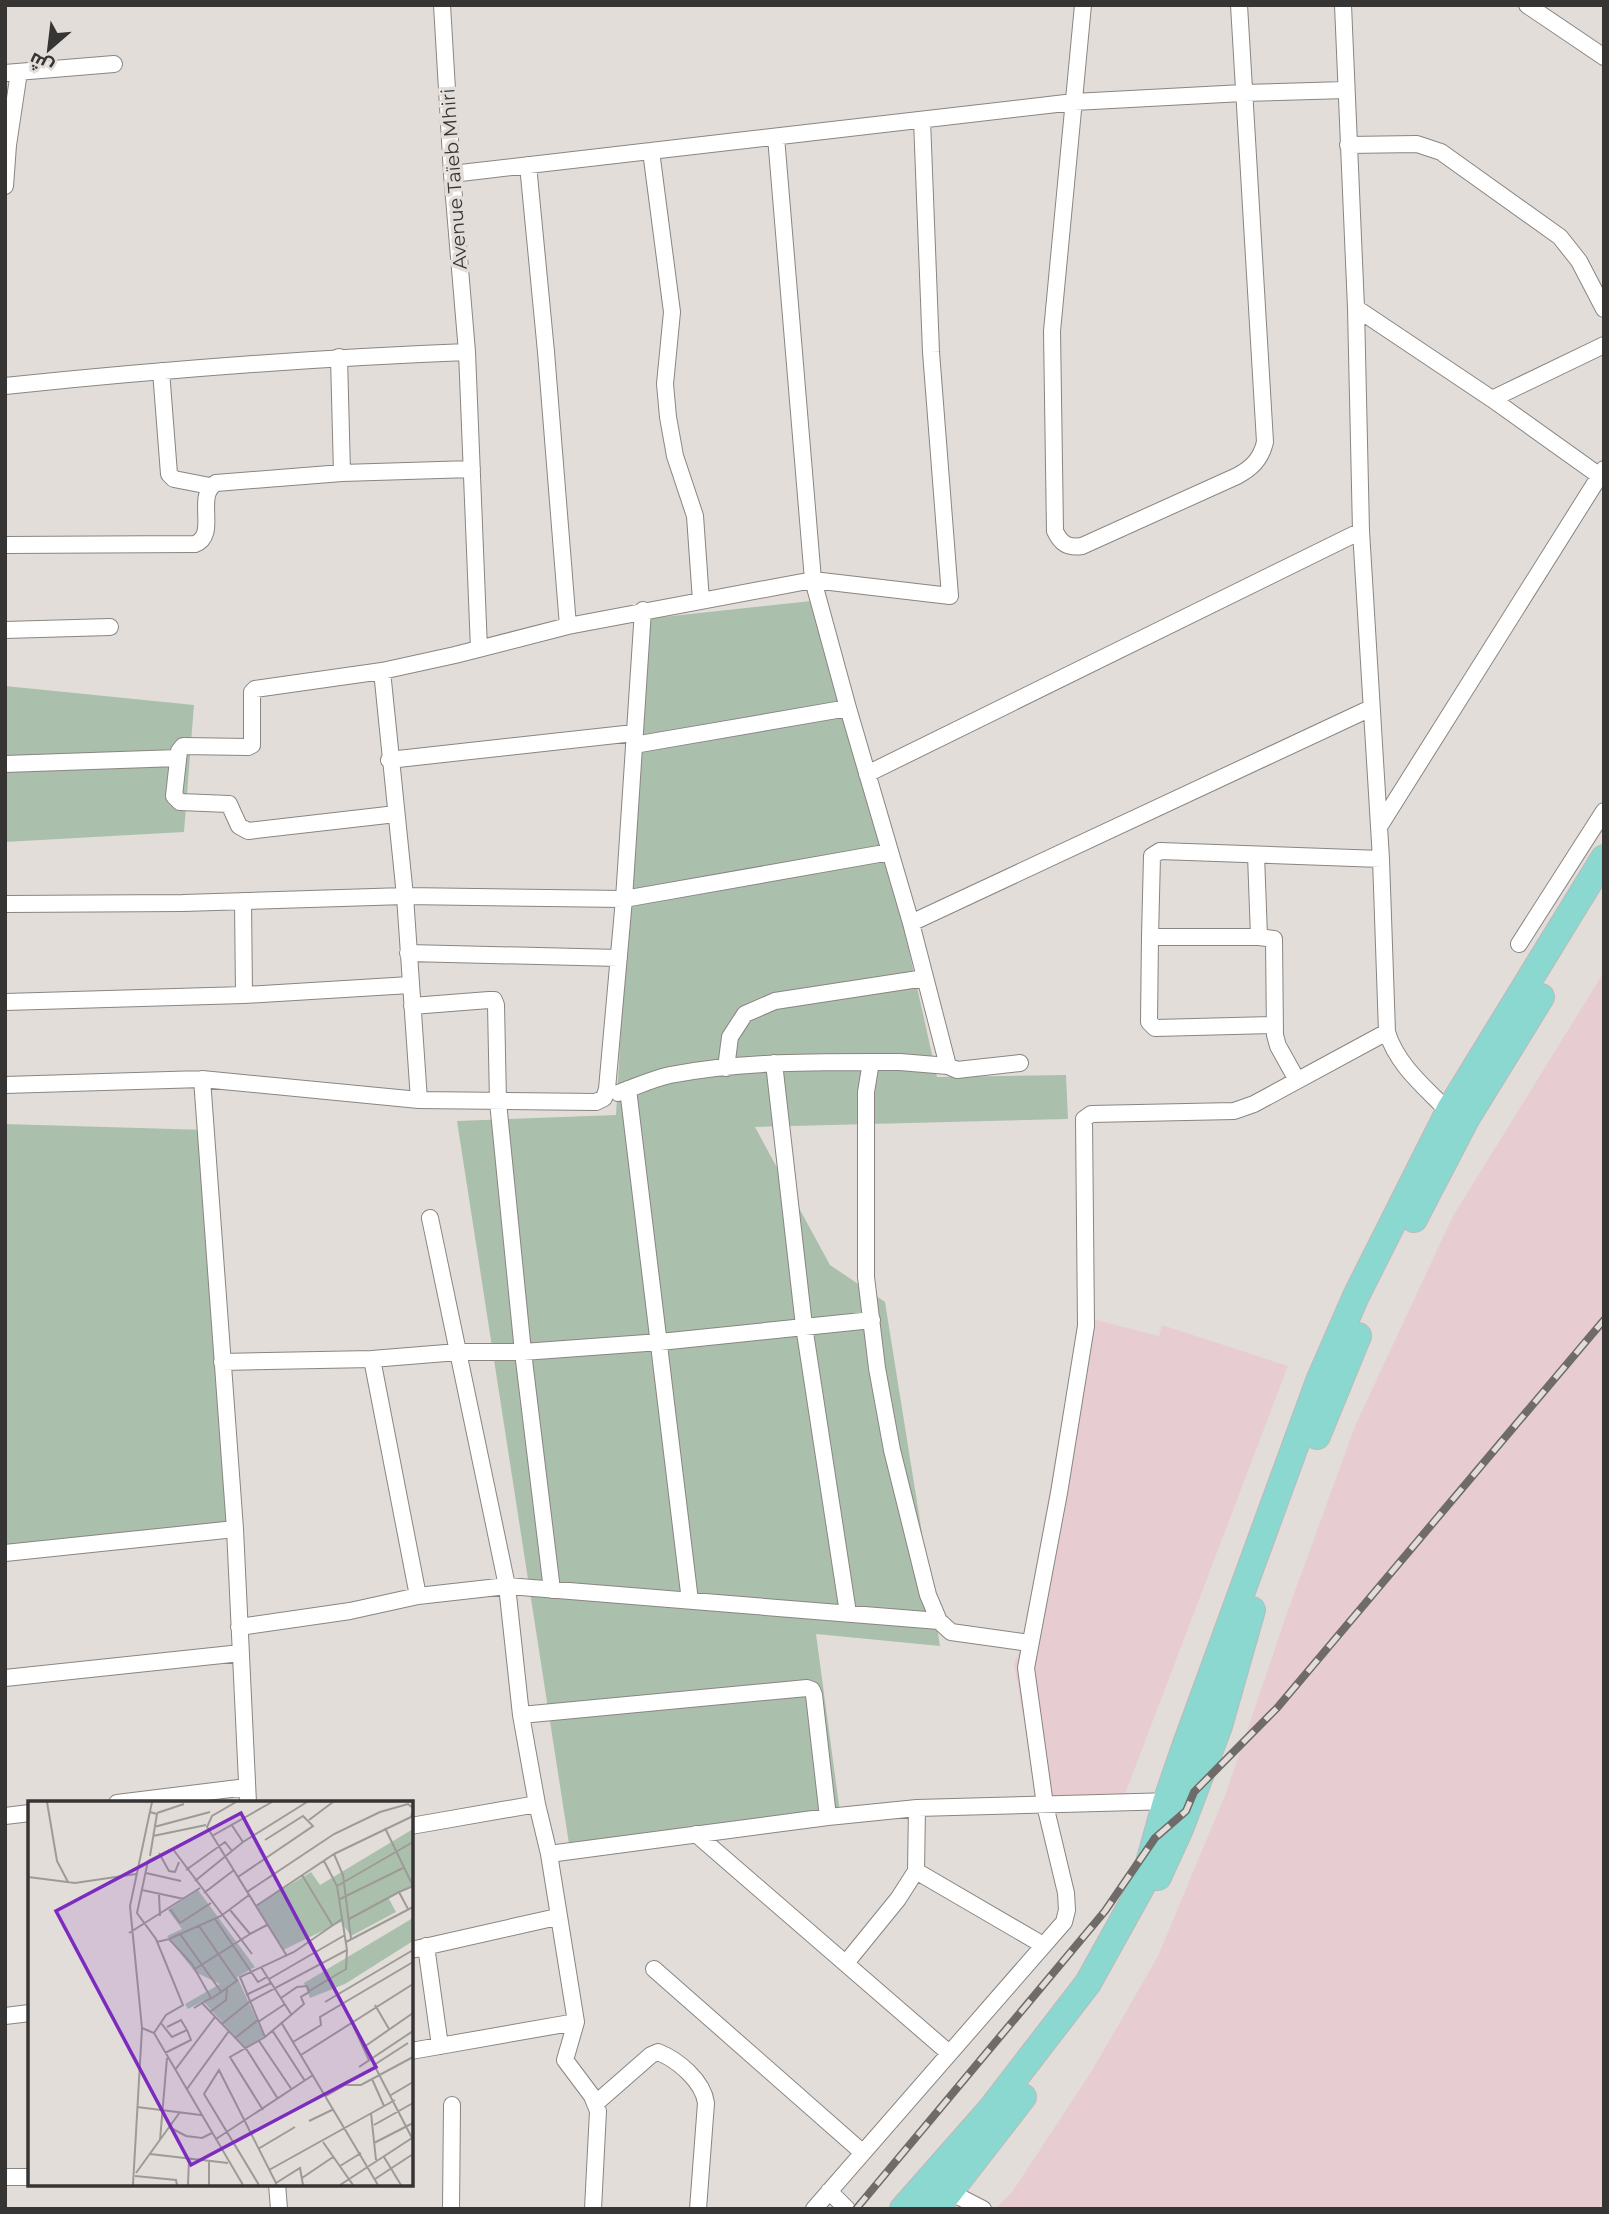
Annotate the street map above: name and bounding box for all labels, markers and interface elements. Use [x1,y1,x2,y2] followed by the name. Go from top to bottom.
[14,14,84,84] north arrow
[25,48,57,79] text: ش
[436,88,472,270] street label: Avenue Taïeb Mhiri
[28,1801,413,2186] inset map

